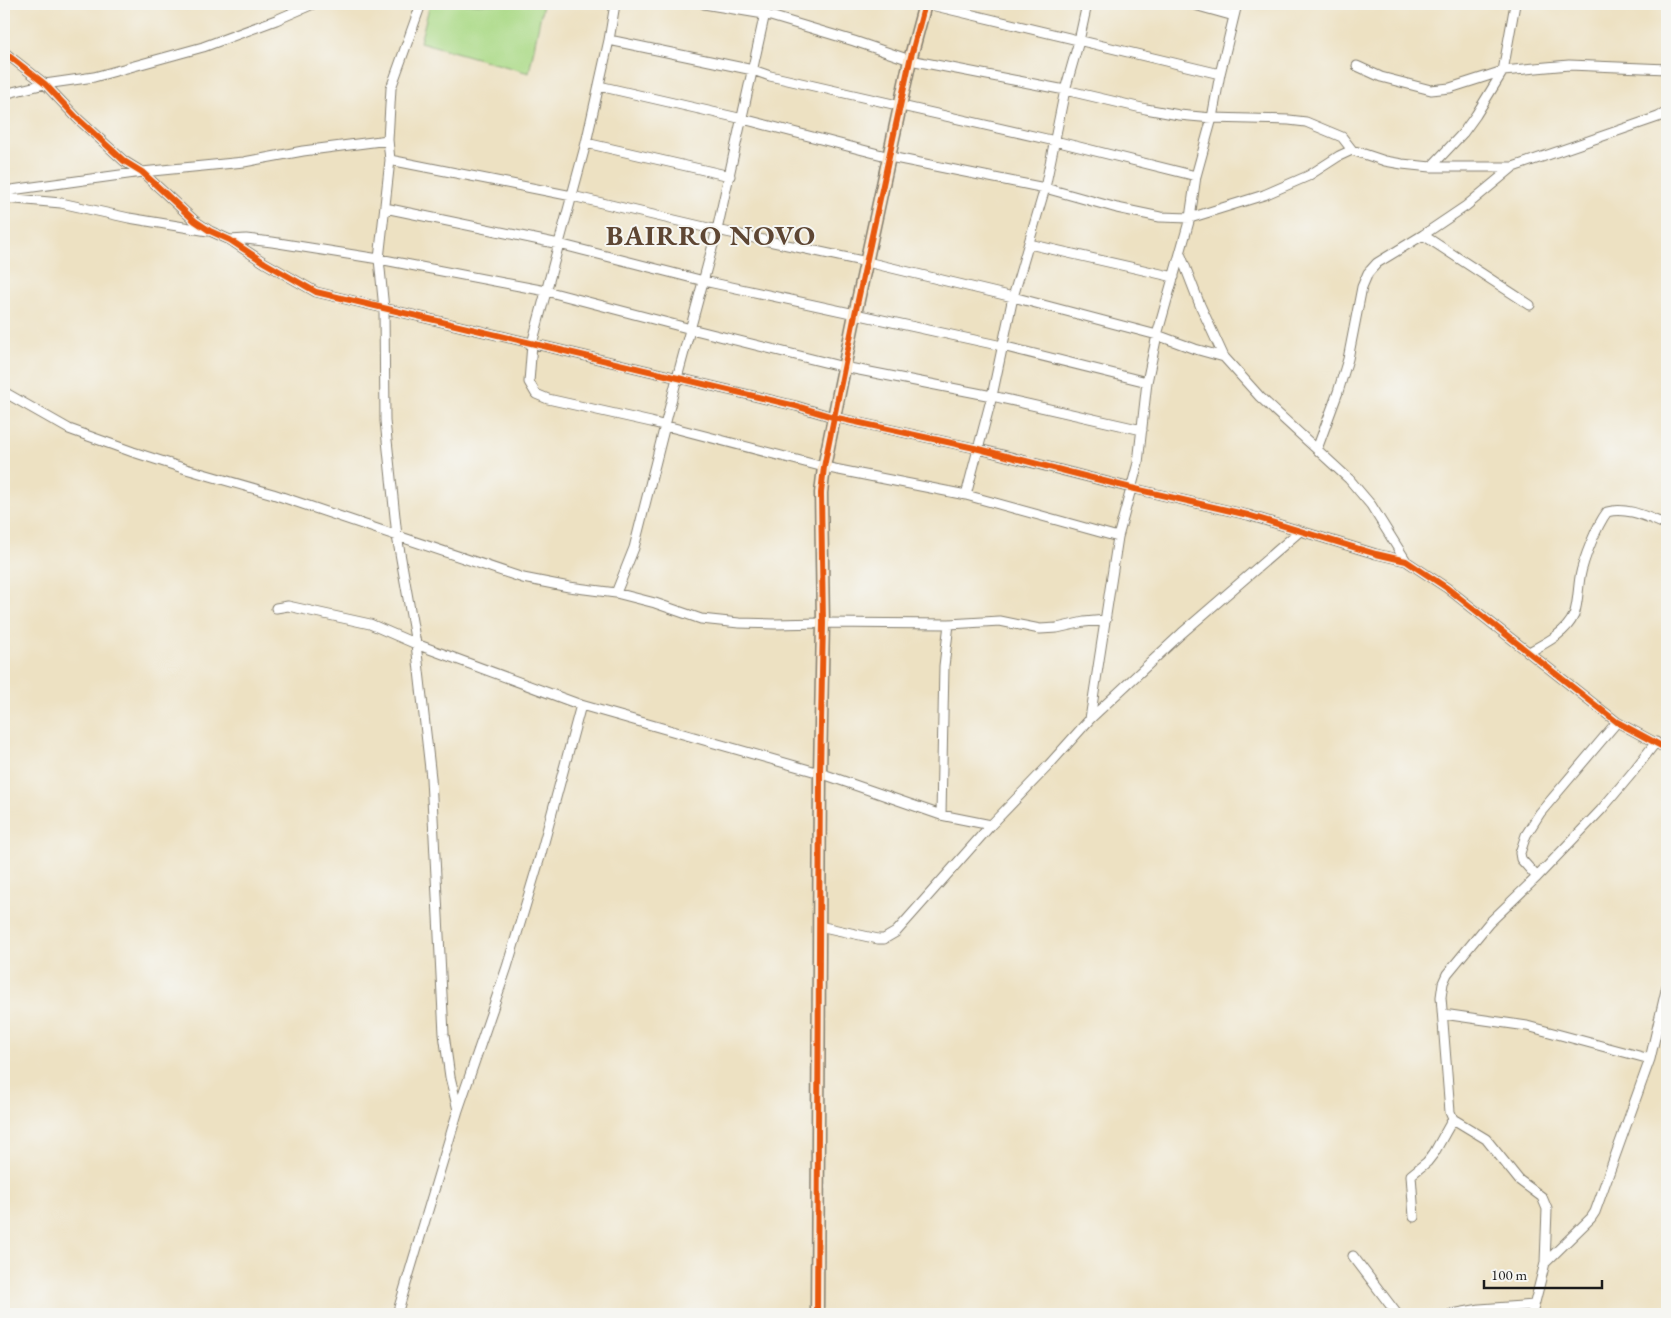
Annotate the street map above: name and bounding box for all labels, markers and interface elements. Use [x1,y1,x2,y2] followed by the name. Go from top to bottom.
[606,217,816,253] district label: BAIRRO NOVO
[1484,1258,1601,1290] scale bar
[1491,1265,1528,1284] text: 100 m

